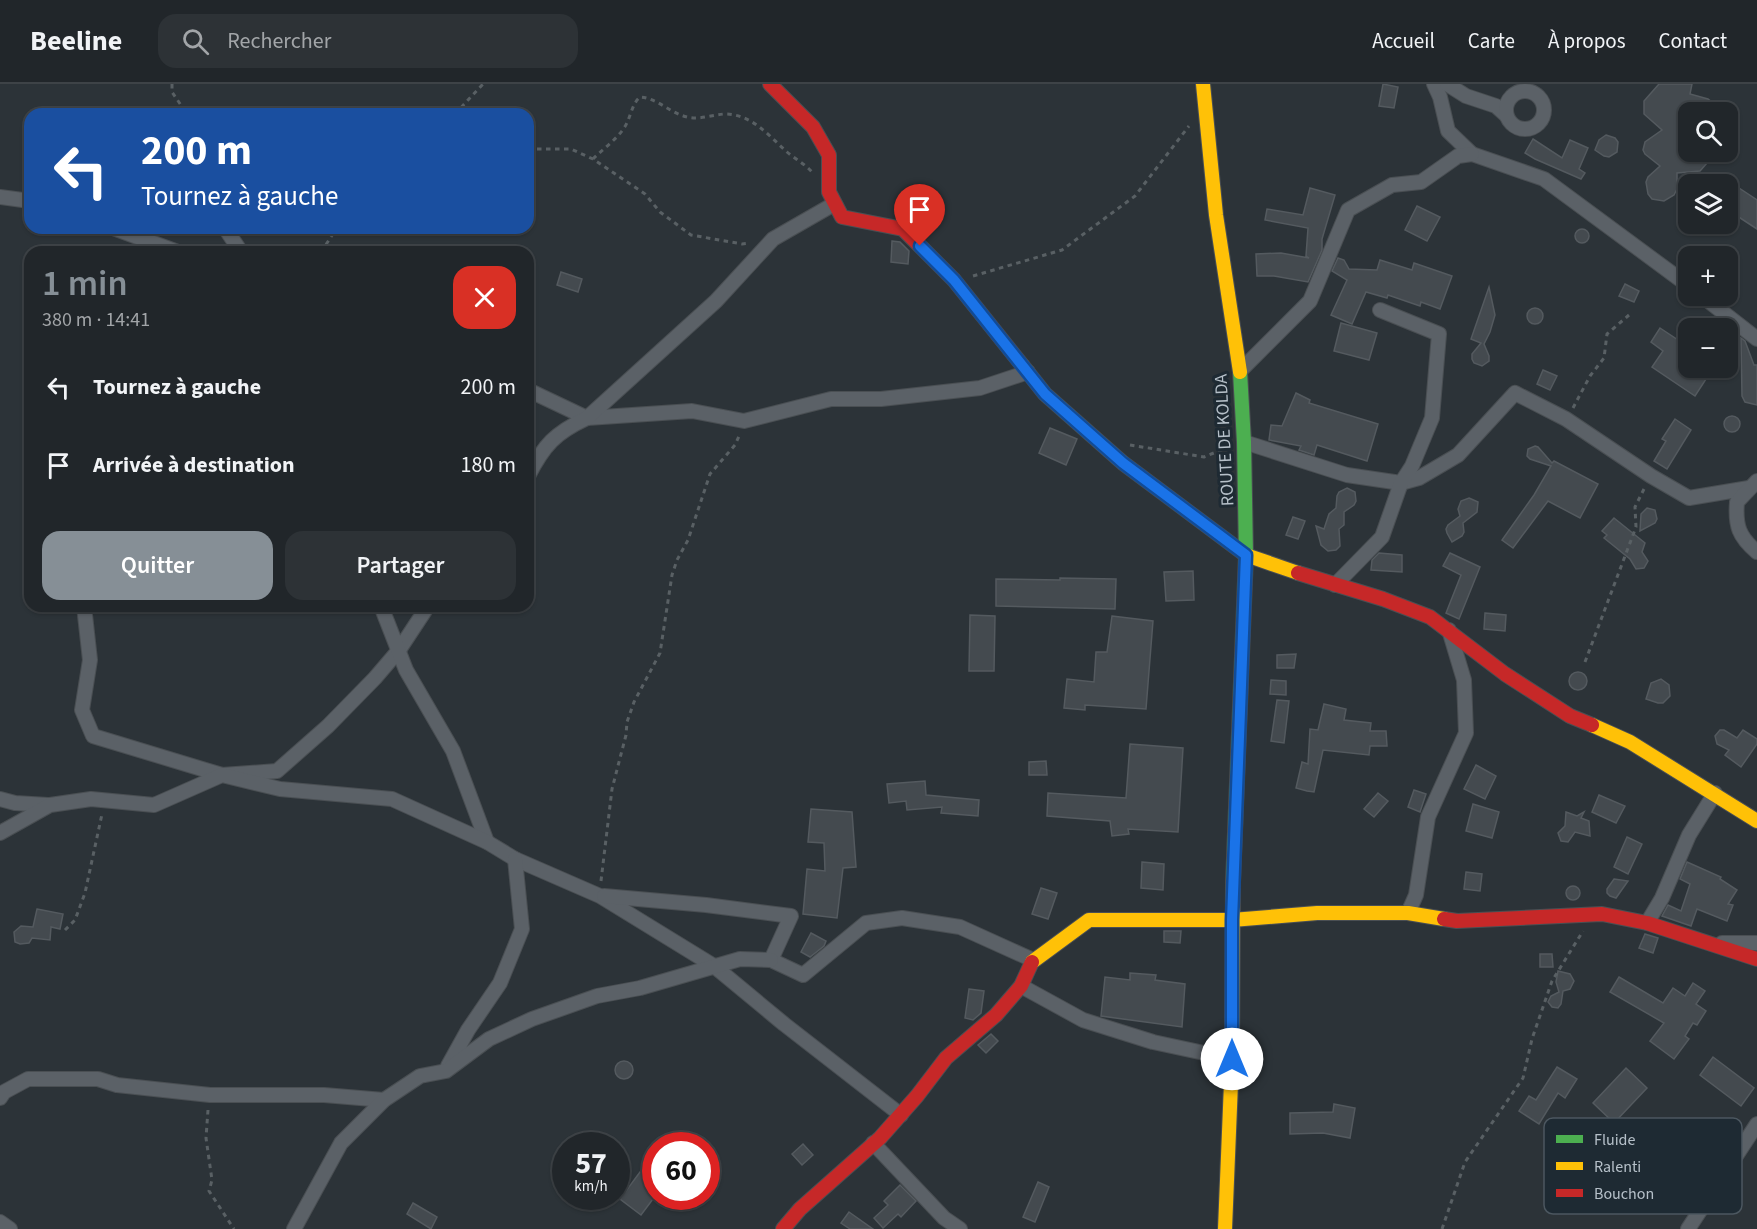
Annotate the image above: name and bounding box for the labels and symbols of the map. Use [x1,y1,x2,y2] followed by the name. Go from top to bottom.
[894,184,945,246] pin
[1209,373,1240,507] street label: ROUTE DE KOLDA
[1200,1027,1264,1091] position arrow
[1544,1118,1742,1214] legend
[1594,1129,1636,1151] text: Fluide
[642,1132,720,1210] speed limit sign: 60
[1594,1156,1641,1178] text: Ralenti
[1594,1183,1654,1205] text: Bouchon

